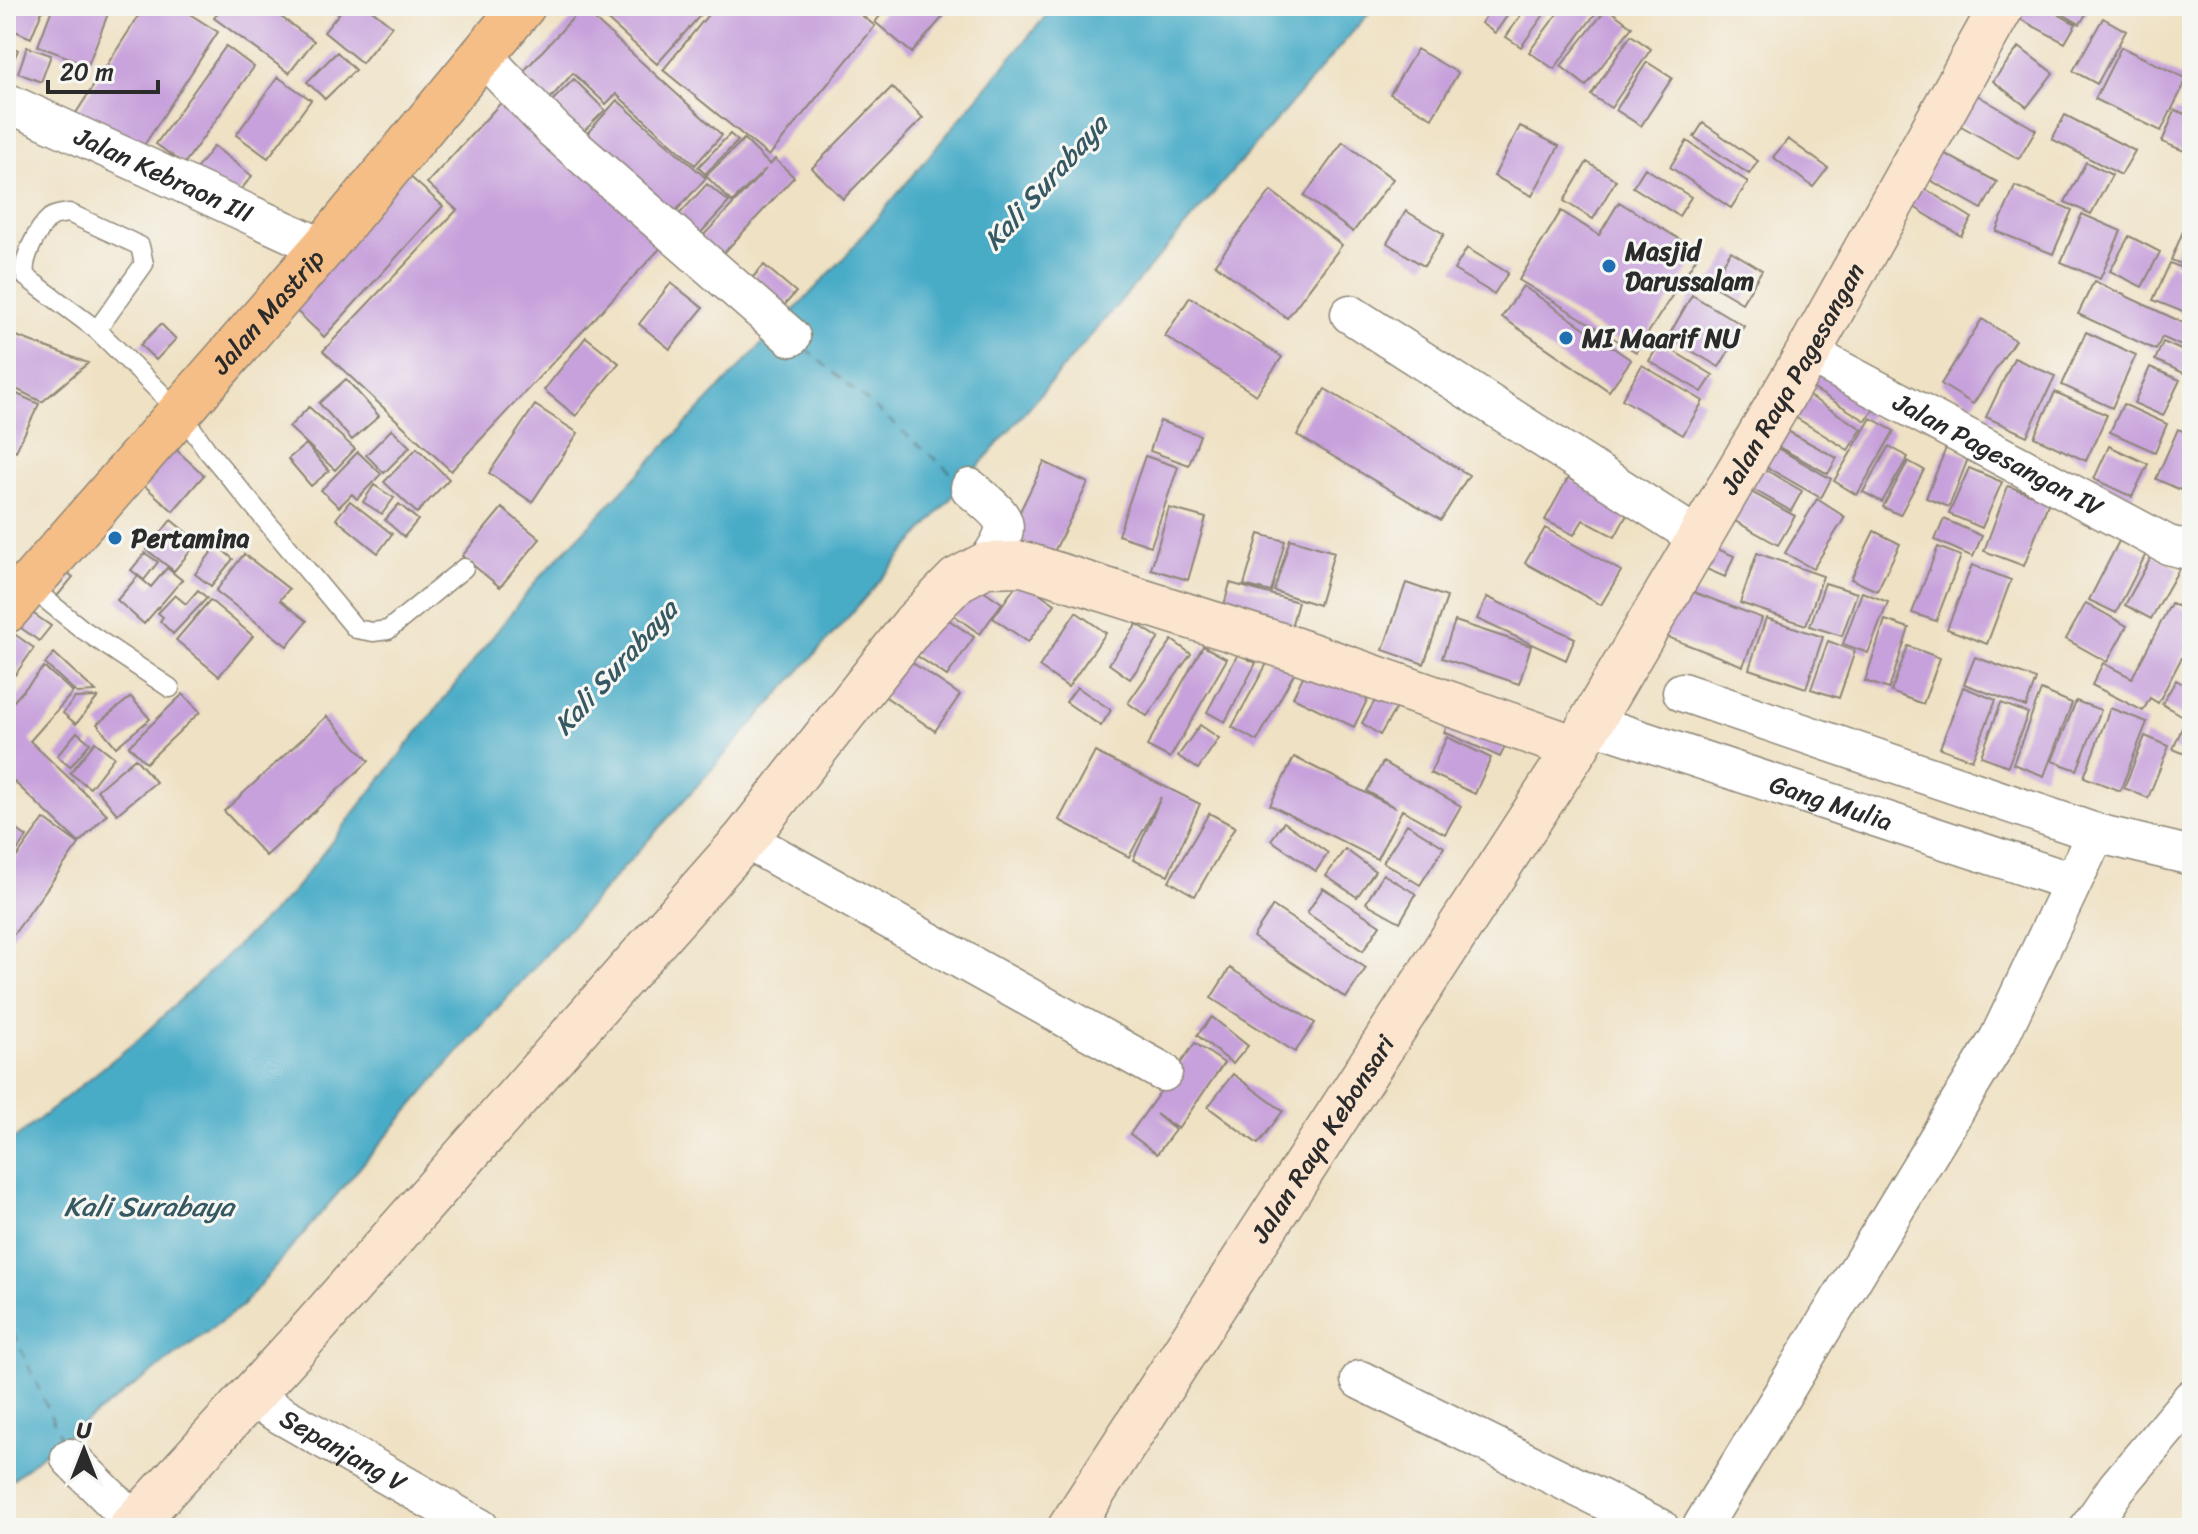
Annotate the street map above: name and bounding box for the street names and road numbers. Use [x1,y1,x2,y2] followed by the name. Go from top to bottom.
[66,113,261,236] street label: Jalan Kebraon III
[199,237,336,386] street label: Jalan Mastrip
[1706,254,1877,504] street label: Jalan Raya Pagesangan
[1884,379,2113,530] street label: Jalan Pagesangan IV
[1764,761,1899,844] street label: Gang Mulia
[1237,1025,1408,1253] street label: Jalan Raya Kebonsari
[271,1396,417,1505] street label: Sepanjang V

